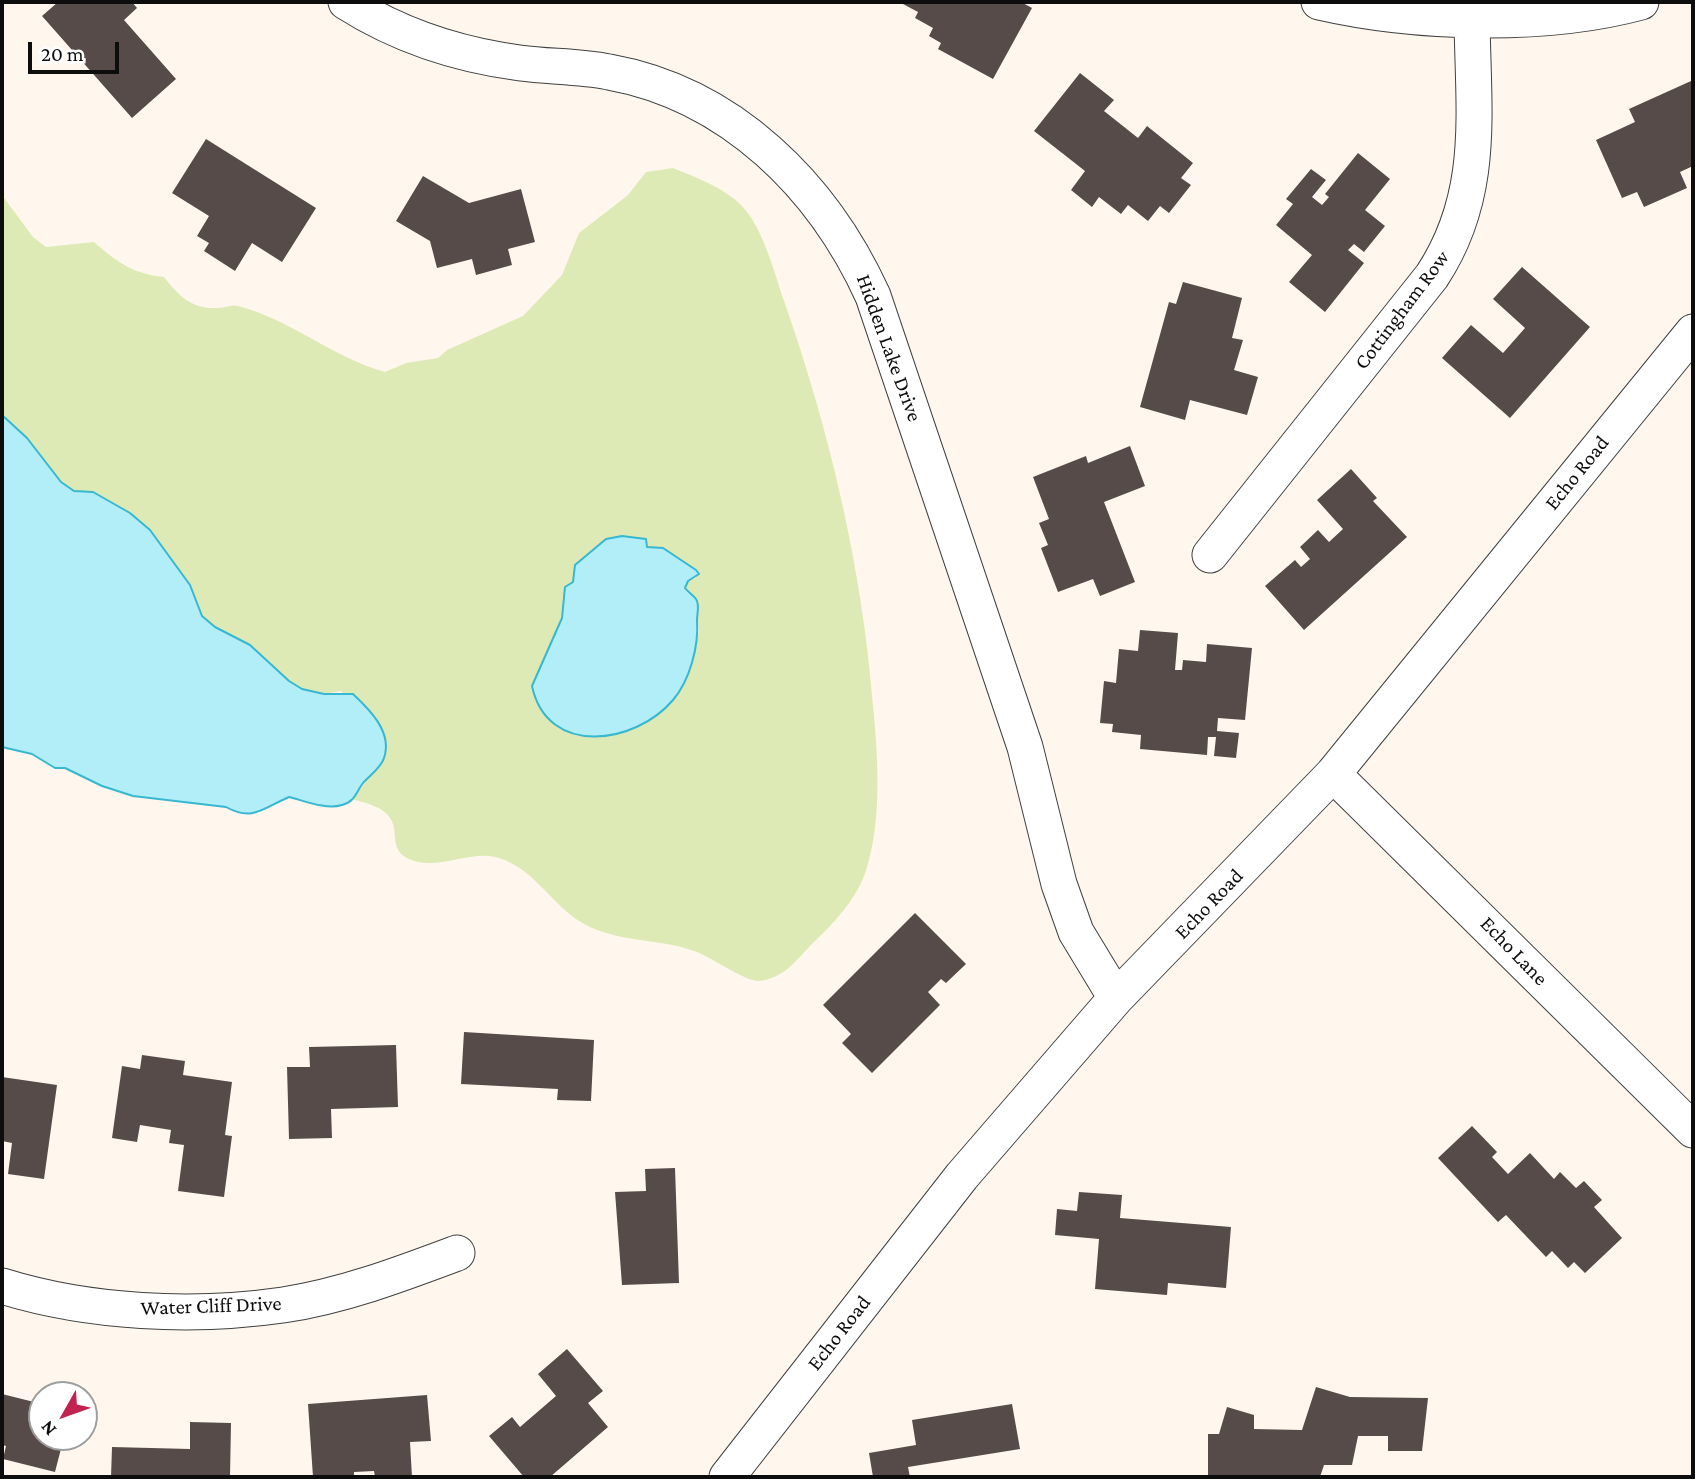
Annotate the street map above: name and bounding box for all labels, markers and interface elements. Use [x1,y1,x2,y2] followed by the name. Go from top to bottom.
[32,28,122,72] scale bar
[41,42,84,66] text: 20 m
[1349,245,1455,375] street label: Cottingham Row
[851,271,927,425] street label: Hidden Lake Drive
[1539,431,1615,515] street label: Echo Road
[1169,864,1249,944] street label: Echo Road
[1475,911,1553,991] street label: Echo Lane
[802,1290,876,1376] street label: Echo Road
[140,1291,282,1321] street label: Water Cliff Drive
[28,1381,98,1451] north arrow
[36,1417,60,1440] text: N

